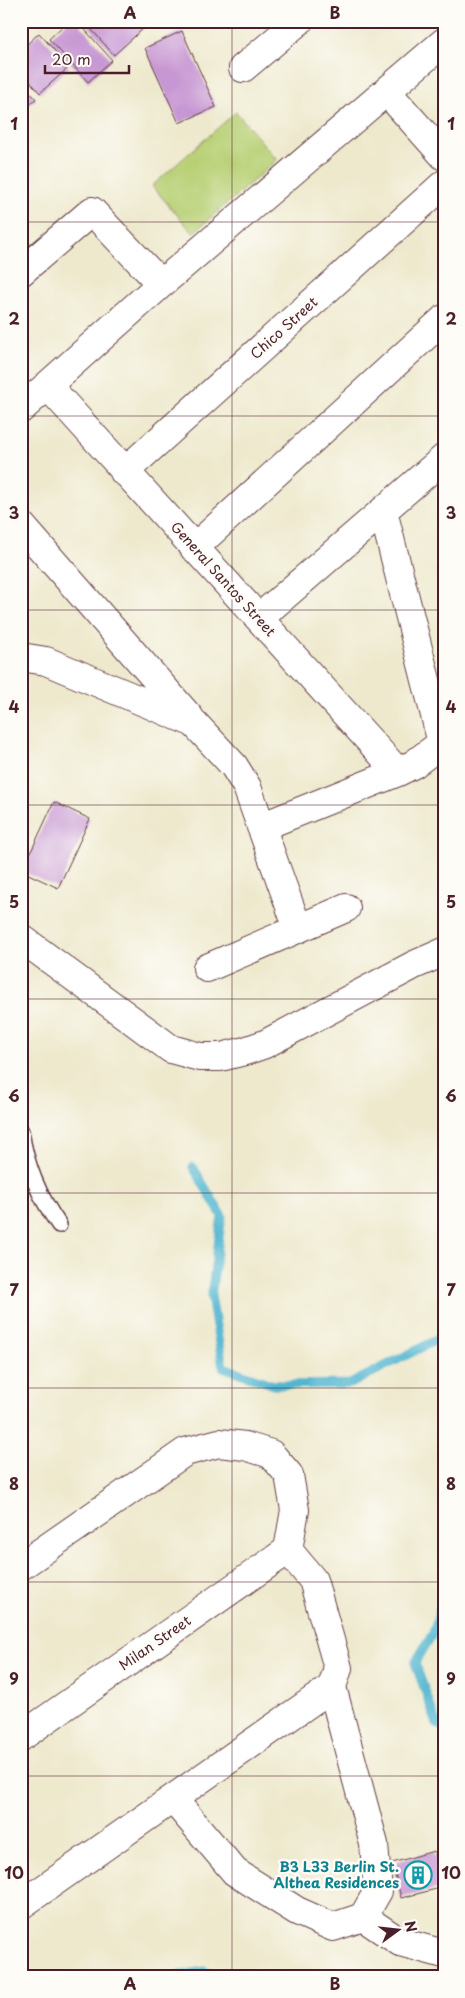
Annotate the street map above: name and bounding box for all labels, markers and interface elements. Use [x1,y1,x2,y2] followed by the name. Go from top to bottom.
[124,0,137,24] text: A
[330,0,341,24] text: B
[45,42,129,74] scale bar
[52,47,91,70] text: 20 m
[10,111,18,135] text: 1
[447,111,455,135] text: 1
[245,291,322,364] street label: Chico Street
[8,306,20,330] text: 2
[445,306,457,330] text: 2
[9,500,19,524] text: 3
[446,500,456,524] text: 3
[166,517,281,641] street label: General Santos Street
[9,694,20,718] text: 4
[446,694,457,718] text: 4
[9,889,19,913] text: 5
[446,889,456,913] text: 5
[8,1083,20,1107] text: 6
[445,1083,457,1107] text: 6
[9,1277,19,1301] text: 7
[446,1277,456,1301] text: 7
[9,1471,19,1495] text: 8
[446,1471,456,1495] text: 8
[114,1610,195,1675] street label: Milan Street
[9,1666,19,1690] text: 9
[446,1666,456,1690] text: 9
[274,1856,399,1893] place label: B3 L33 Berlin St. Althea Residences
[4,1860,24,1884] text: 10
[403,1860,433,1890] building icon: B3 L33 Berlin St. Althea Residences
[441,1860,461,1884] text: 10
[372,1906,422,1956] north arrow
[399,1918,423,1935] text: N
[124,1971,137,1995] text: A
[330,1971,341,1995] text: B

